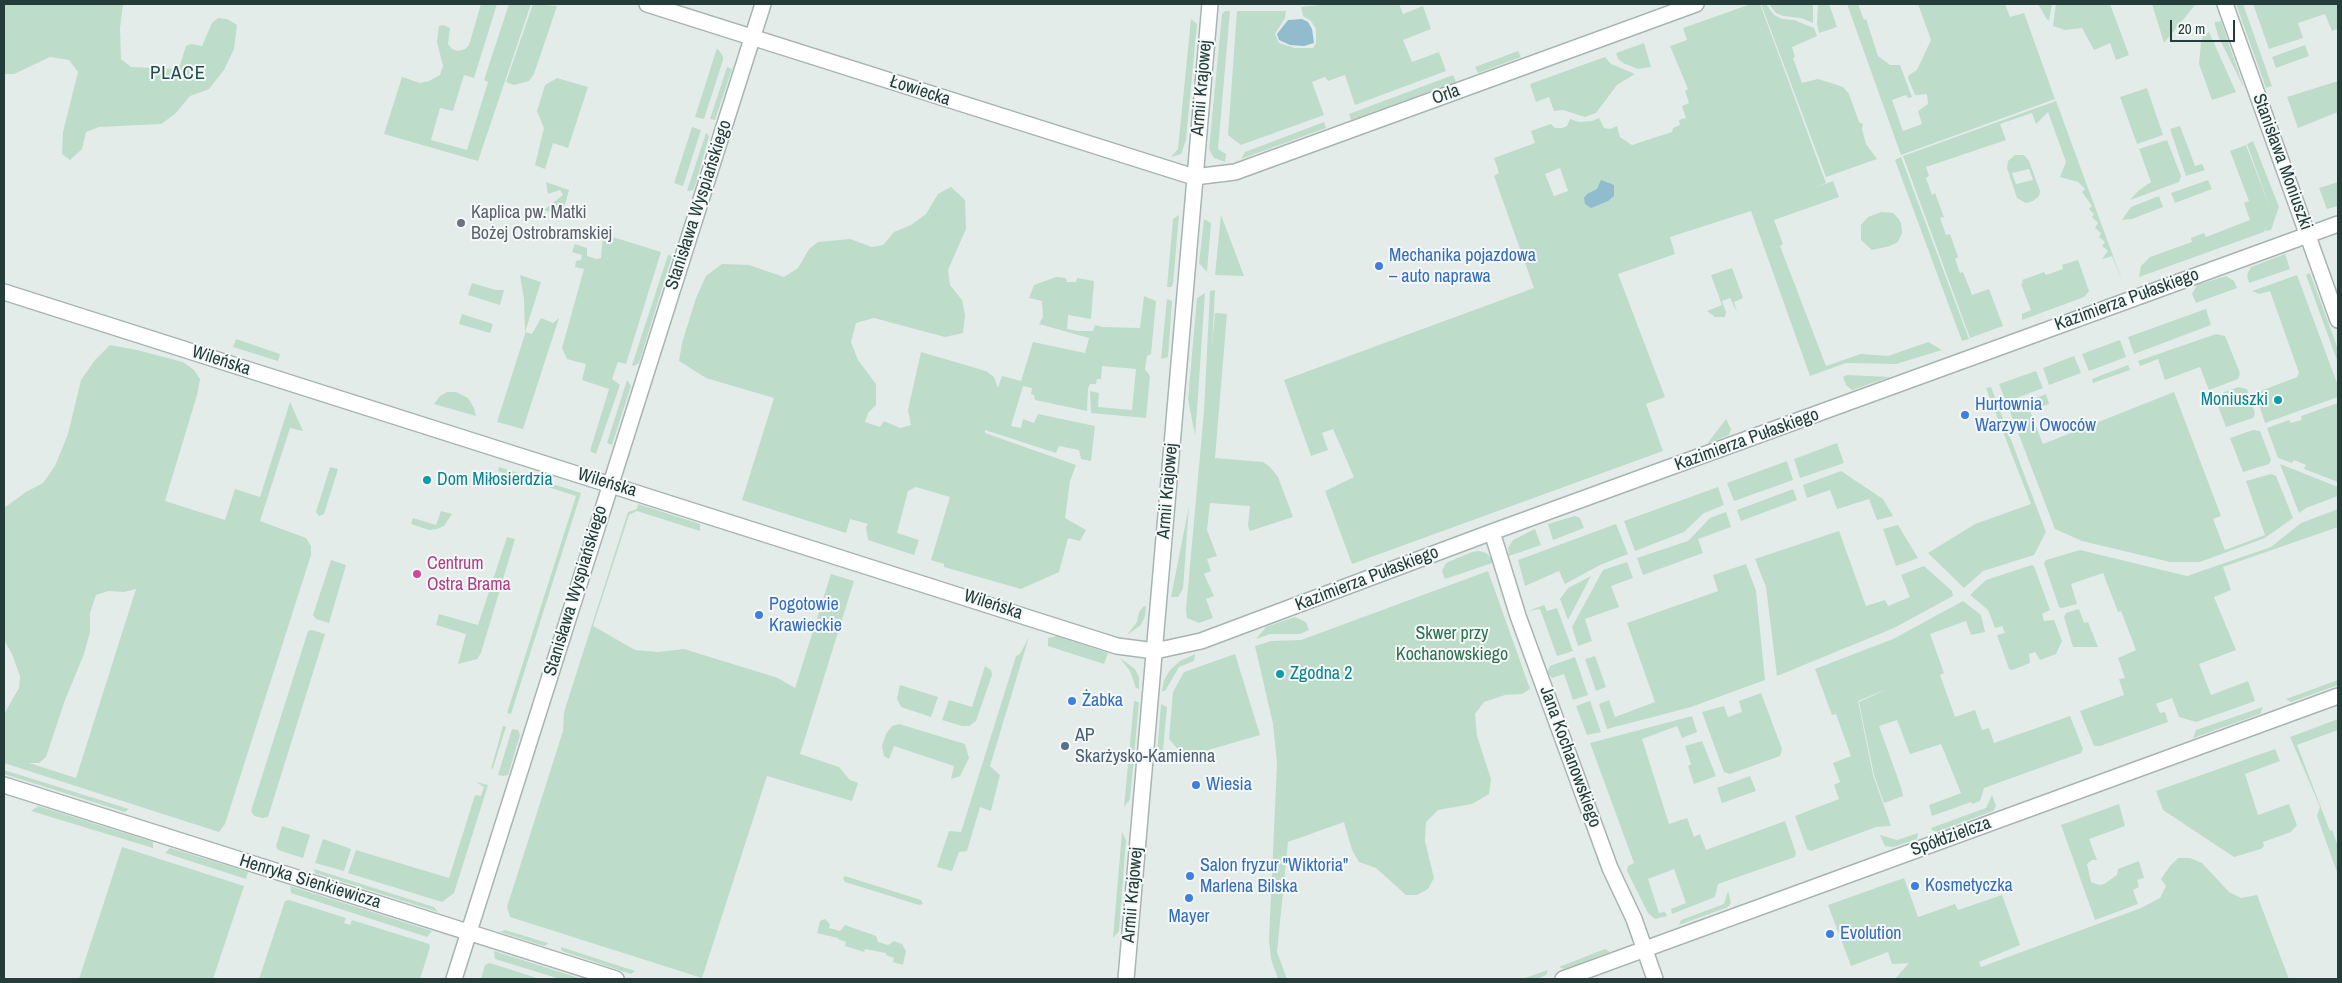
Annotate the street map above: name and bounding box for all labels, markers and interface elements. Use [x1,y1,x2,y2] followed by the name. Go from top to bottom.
[2172,10,2237,42] scale bar
[2178,18,2205,39] text: 20 m
[1187,39,1217,137] street label: Armii Krajowej
[149,63,207,85] district label: PLACE
[887,71,953,111] street label: Łowiecka
[1429,80,1463,110] street label: Orla
[2247,91,2317,233] street label: Stanisława Moniuszki
[661,117,737,293] street label: Stanisława Wyspiańskiego
[471,202,612,244] place label: Kaplica pw. Matki Bożej Ostrobramskiej
[455,217,467,229] marker: Kaplica pw. Matki Bożej Ostrobramskiej
[1389,245,1536,288] place label: Mechanika pojazdowa – auto naprawa
[1373,260,1385,272] marker: Mechanika pojazdowa – auto naprawa
[2052,264,2202,336] street label: Kazimierza Pułaskiego
[189,341,253,381] street label: Wileńska
[2201,389,2268,411] place label: Moniuszki
[1975,394,2096,436] place label: Hurtownia Warzyw i Owoców
[2272,394,2284,406] marker: Moniuszki
[1672,404,1822,476] street label: Kazimierza Pułaskiego
[1959,409,1971,421] marker: Hurtownia Warzyw i Owoców
[1153,442,1183,540] street label: Armii Krajowej
[575,464,639,502] street label: Wileńska
[437,469,553,491] place label: Dom Miłosierdzia
[421,474,433,486] marker: Dom Miłosierdzia
[540,503,612,679] street label: Stanisława Wyspiańskiego
[1292,542,1442,616] street label: Kazimierza Pułaskiego
[427,553,511,596] place label: Centrum Ostra Brama
[411,568,423,580] marker: Centrum Ostra Brama
[961,585,1025,625] street label: Wileńska
[769,594,842,636] place label: Pogotowie Krawieckie
[753,609,765,621] marker: Pogotowie Krawieckie
[1396,623,1508,666] park label: Skwer przy Kochanowskiego
[1290,663,1352,685] place label: Zgodna 2
[1274,668,1286,680] marker: Zgodna 2
[1534,684,1606,830] street label: Jana Kochanowskiego
[1082,690,1123,712] place label: Żabka
[1066,695,1078,707] marker: Żabka
[1075,725,1215,768] place label: AP Skarżysko-Kamienna
[1059,740,1071,752] marker: AP Skarżysko-Kamienna
[1206,774,1252,796] place label: Wiesia
[1190,779,1202,791] marker: Wiesia
[1908,813,1994,861] street label: Spółdzielcza
[1118,846,1148,944] street label: Armii Krajowej
[237,850,383,914] street label: Henryka Sienkiewicza
[1200,855,1348,898] place label: Salon fryzur "Wiktoria" Marlena Bilska
[1184,870,1196,882] marker: Salon fryzur "Wiktoria" Marlena Bilska
[1925,875,2013,897] place label: Kosmetyczka
[1909,880,1921,892] marker: Kosmetyczka
[1183,892,1195,904] marker: Mayer
[1168,906,1210,928] place label: Mayer
[1840,923,1902,945] place label: Evolution
[1824,928,1836,940] marker: Evolution

